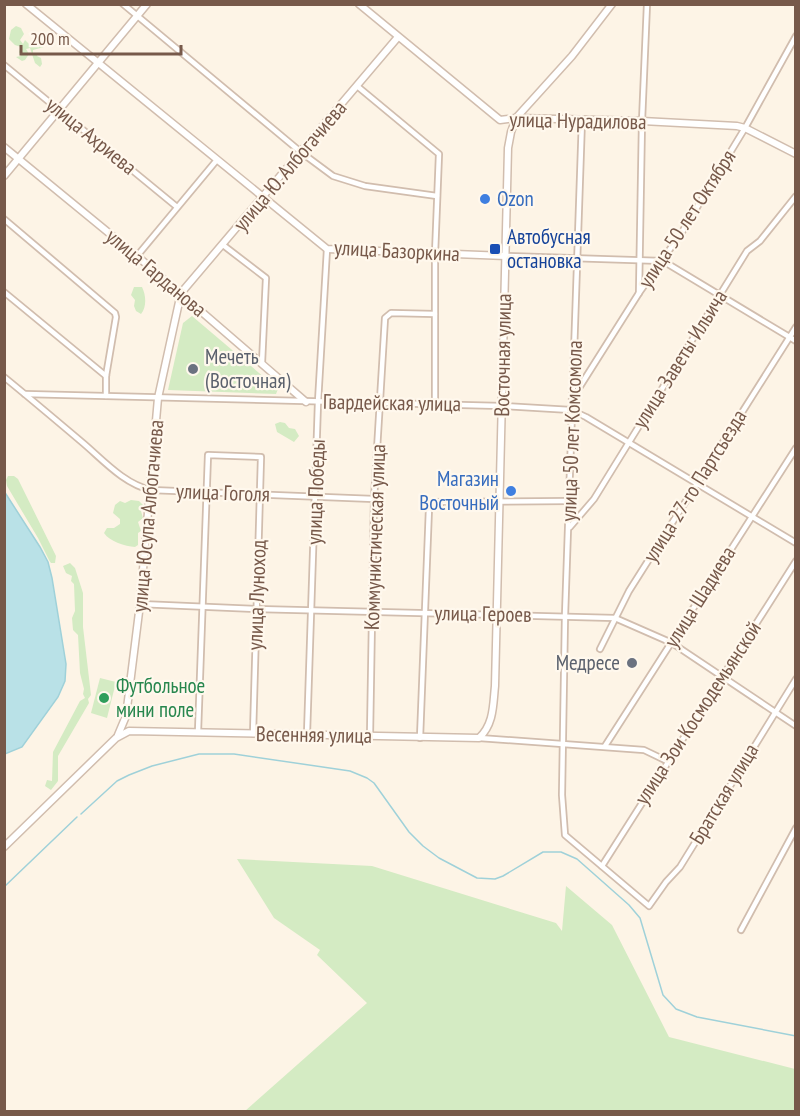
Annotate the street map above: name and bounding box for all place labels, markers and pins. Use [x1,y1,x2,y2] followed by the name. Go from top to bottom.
[497,185,534,212] place label: Ozon
[478,192,492,206] marker: Ozon
[507,223,591,274] place label: Автобусная остановка
[488,242,502,256] marker: Автобусная остановка
[205,343,291,394] place label: Мечеть (Восточная)
[186,362,200,376] marker: Мечеть (Восточная)
[419,465,499,516] place label: Магазин Восточный
[504,484,518,498] marker: Магазин Восточный
[556,649,620,676] place label: Медресе
[625,656,639,670] marker: Медресе
[116,672,205,723] place label: Футбольное мини поле
[97,691,111,705] marker: Футбольное мини поле

